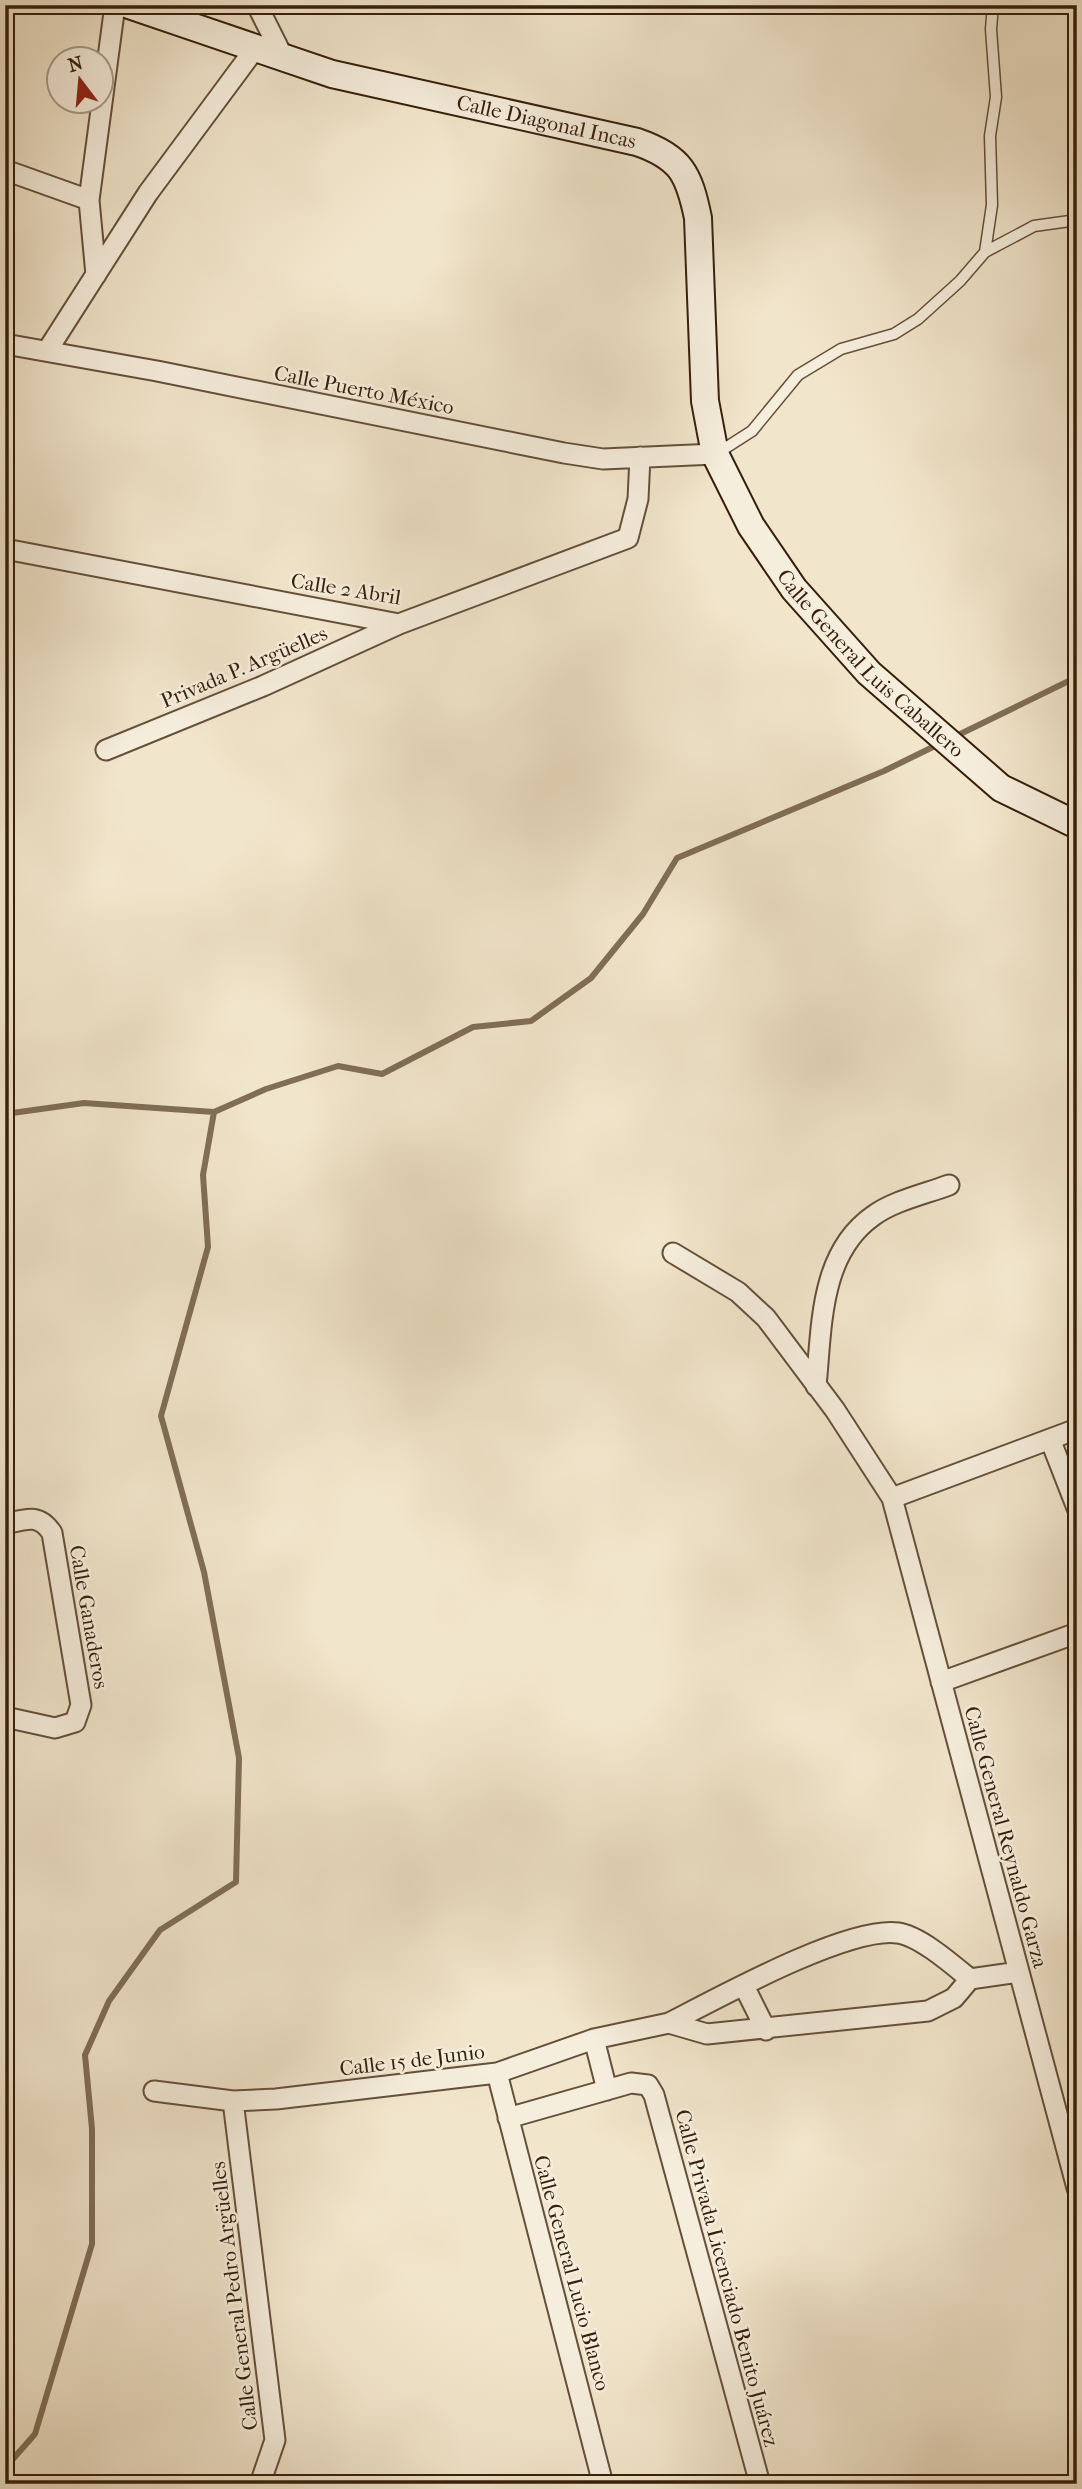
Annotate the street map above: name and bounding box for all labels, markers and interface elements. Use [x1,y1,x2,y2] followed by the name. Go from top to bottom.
[46,46,116,116] north arrow
[66,52,86,77] text: N
[454,90,639,153] street label: Calle Diagonal Incas
[272,361,456,419] street label: Calle Puerto México
[772,565,969,762] street label: Calle General Luis Caballero
[289,568,403,610] street label: Calle 2 Abril
[157,621,331,713] street label: Privada P. Argüelles
[65,1543,114,1691] street label: Calle Ganaderos
[960,1704,1053,1971] street label: Calle General Reynaldo Garza
[338,2039,486,2081] street label: Calle 15 de Junio
[670,2107,784,2449] street label: Calle Privada Licenciado Benito Juárez
[529,2153,615,2393] street label: Calle General Lucio Blanco
[206,2160,262,2432] street label: Calle General Pedro Argüelles

